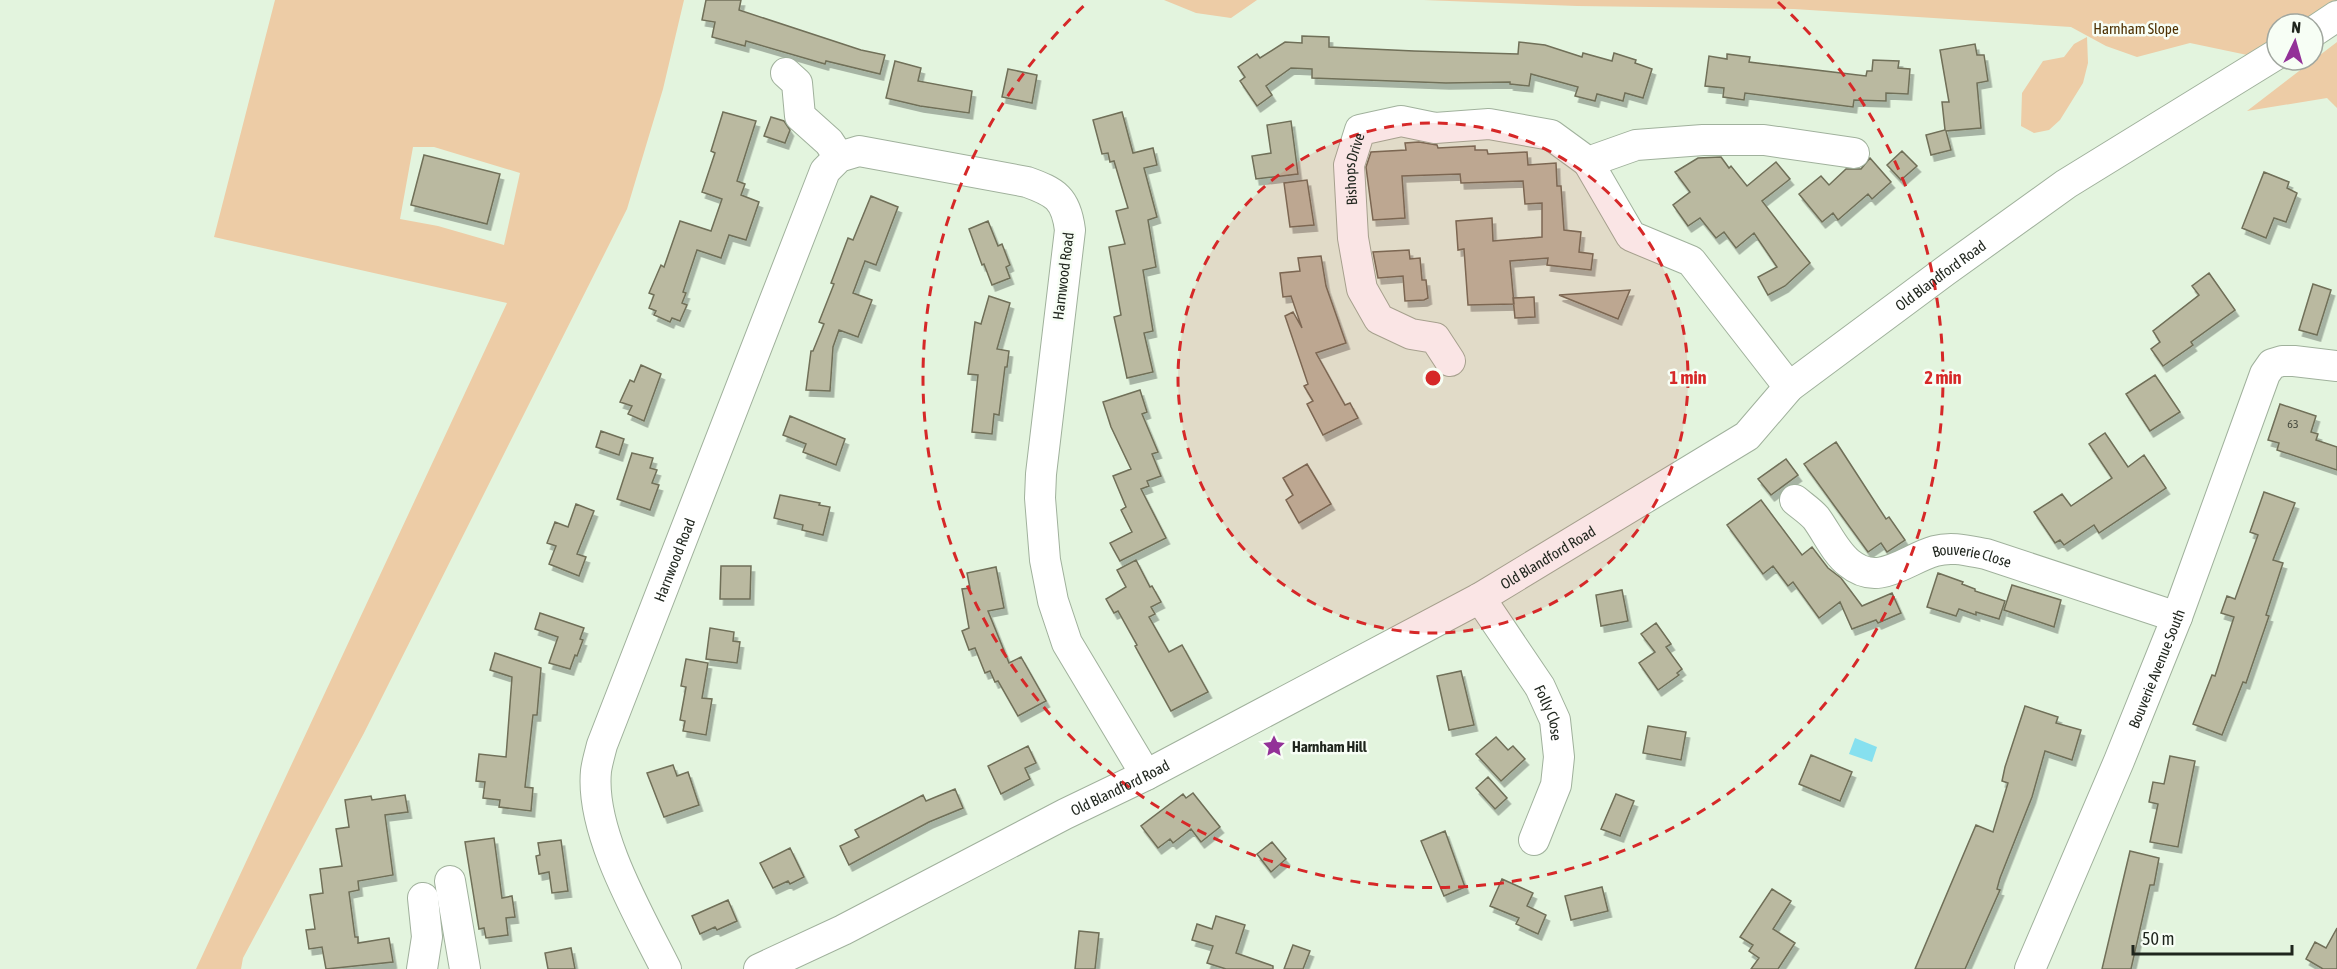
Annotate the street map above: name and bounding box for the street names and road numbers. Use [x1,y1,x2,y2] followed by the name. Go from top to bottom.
[1340,130,1367,206] street label: Bishops Drive
[1049,231,1077,321] street label: Harnwood Road
[1892,236,1989,314] street label: Old Blandford Road
[650,516,698,604] street label: Harnwood Road
[1497,522,1598,592] street label: Old Blandford Road
[1930,540,2014,570] street label: Bouverie Close
[2125,607,2188,730] street label: Bouverie Avenue South
[1532,682,1566,742] street label: Folly Close
[1068,756,1172,819] street label: Old Blandford Road

